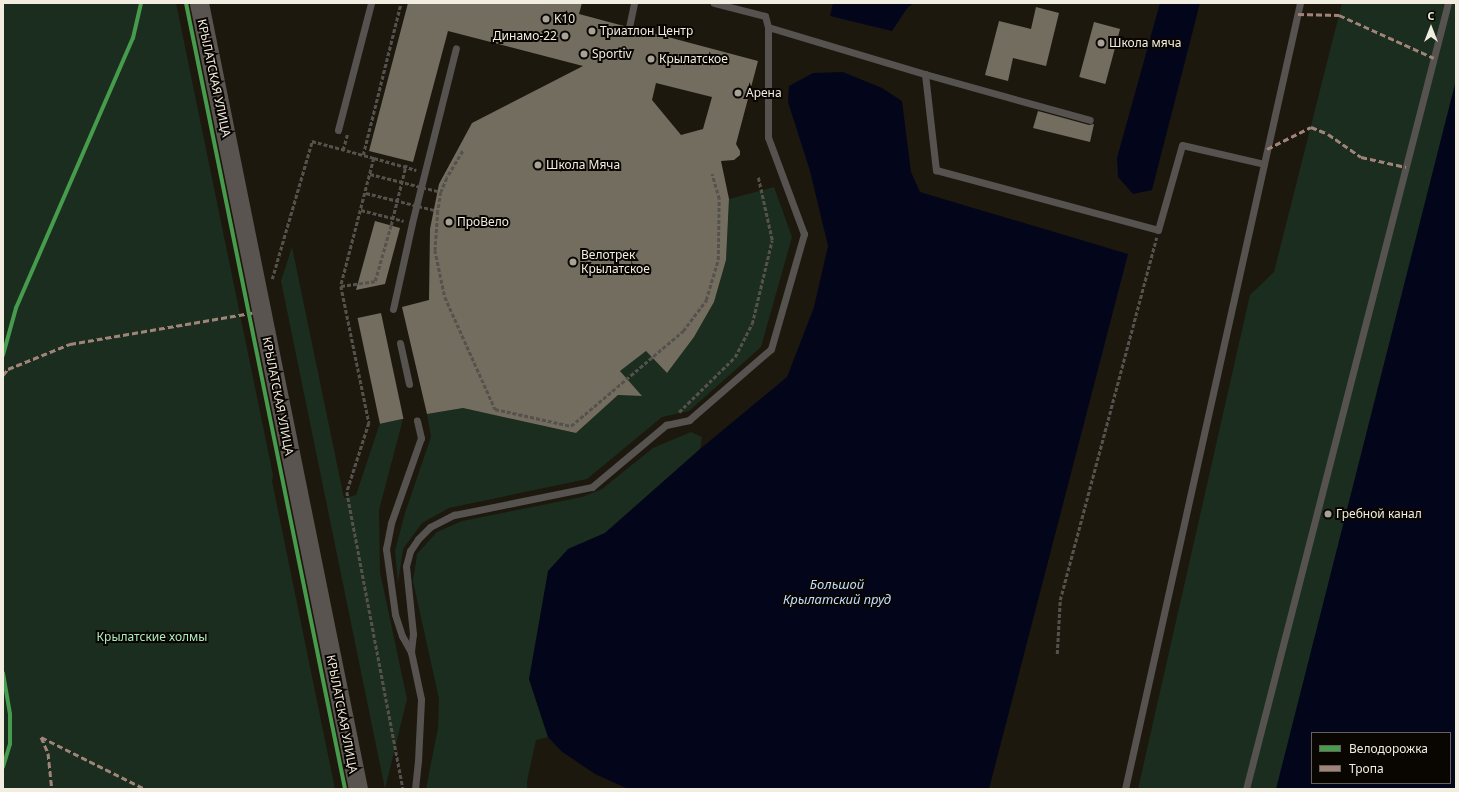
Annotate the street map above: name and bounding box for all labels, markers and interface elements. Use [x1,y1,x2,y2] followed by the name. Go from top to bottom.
[1411,8,1451,48] north arrow
[1427,8,1435,23] text: С
[554,12,575,26] place label: K10
[541,14,551,24] marker: K10
[194,18,234,138] street label: КРЫЛАТСКАЯ УЛИЦА
[600,24,693,38] place label: Триатлон Центр
[587,26,597,36] marker: Триатлон Центр
[493,29,557,43] place label: Динамо-22
[560,31,570,41] marker: Динамо-22
[1109,36,1181,50] place label: Школа мяча
[1096,38,1106,48] marker: Школа мяча
[592,47,632,61] place label: Sportiv
[579,49,589,59] marker: Sportiv
[659,52,728,66] place label: Крылатское
[646,54,656,64] marker: Крылатское
[746,86,782,100] place label: Арена
[733,88,743,98] marker: Арена
[546,158,620,172] place label: Школа Мяча
[533,160,543,170] marker: Школа Мяча
[457,215,509,229] place label: ПроВело
[444,217,454,227] marker: ПроВело
[581,248,650,276] place label: Велотрек Крылатское
[568,257,578,267] marker: Велотрек Крылатское
[259,335,297,457] street label: КРЫЛАТСКАЯ УЛИЦА
[1336,507,1422,521] place label: Гребной канал
[1323,509,1333,519] marker: Гребной канал
[783,577,891,608] water label: Большой Крылатский пруд
[97,630,207,644] park label: Крылатские холмы
[323,653,361,775] street label: КРЫЛАТСКАЯ УЛИЦА
[1311,732,1451,784] legend
[1349,740,1428,757] text: Велодорожка
[1349,760,1384,777] text: Тропа

